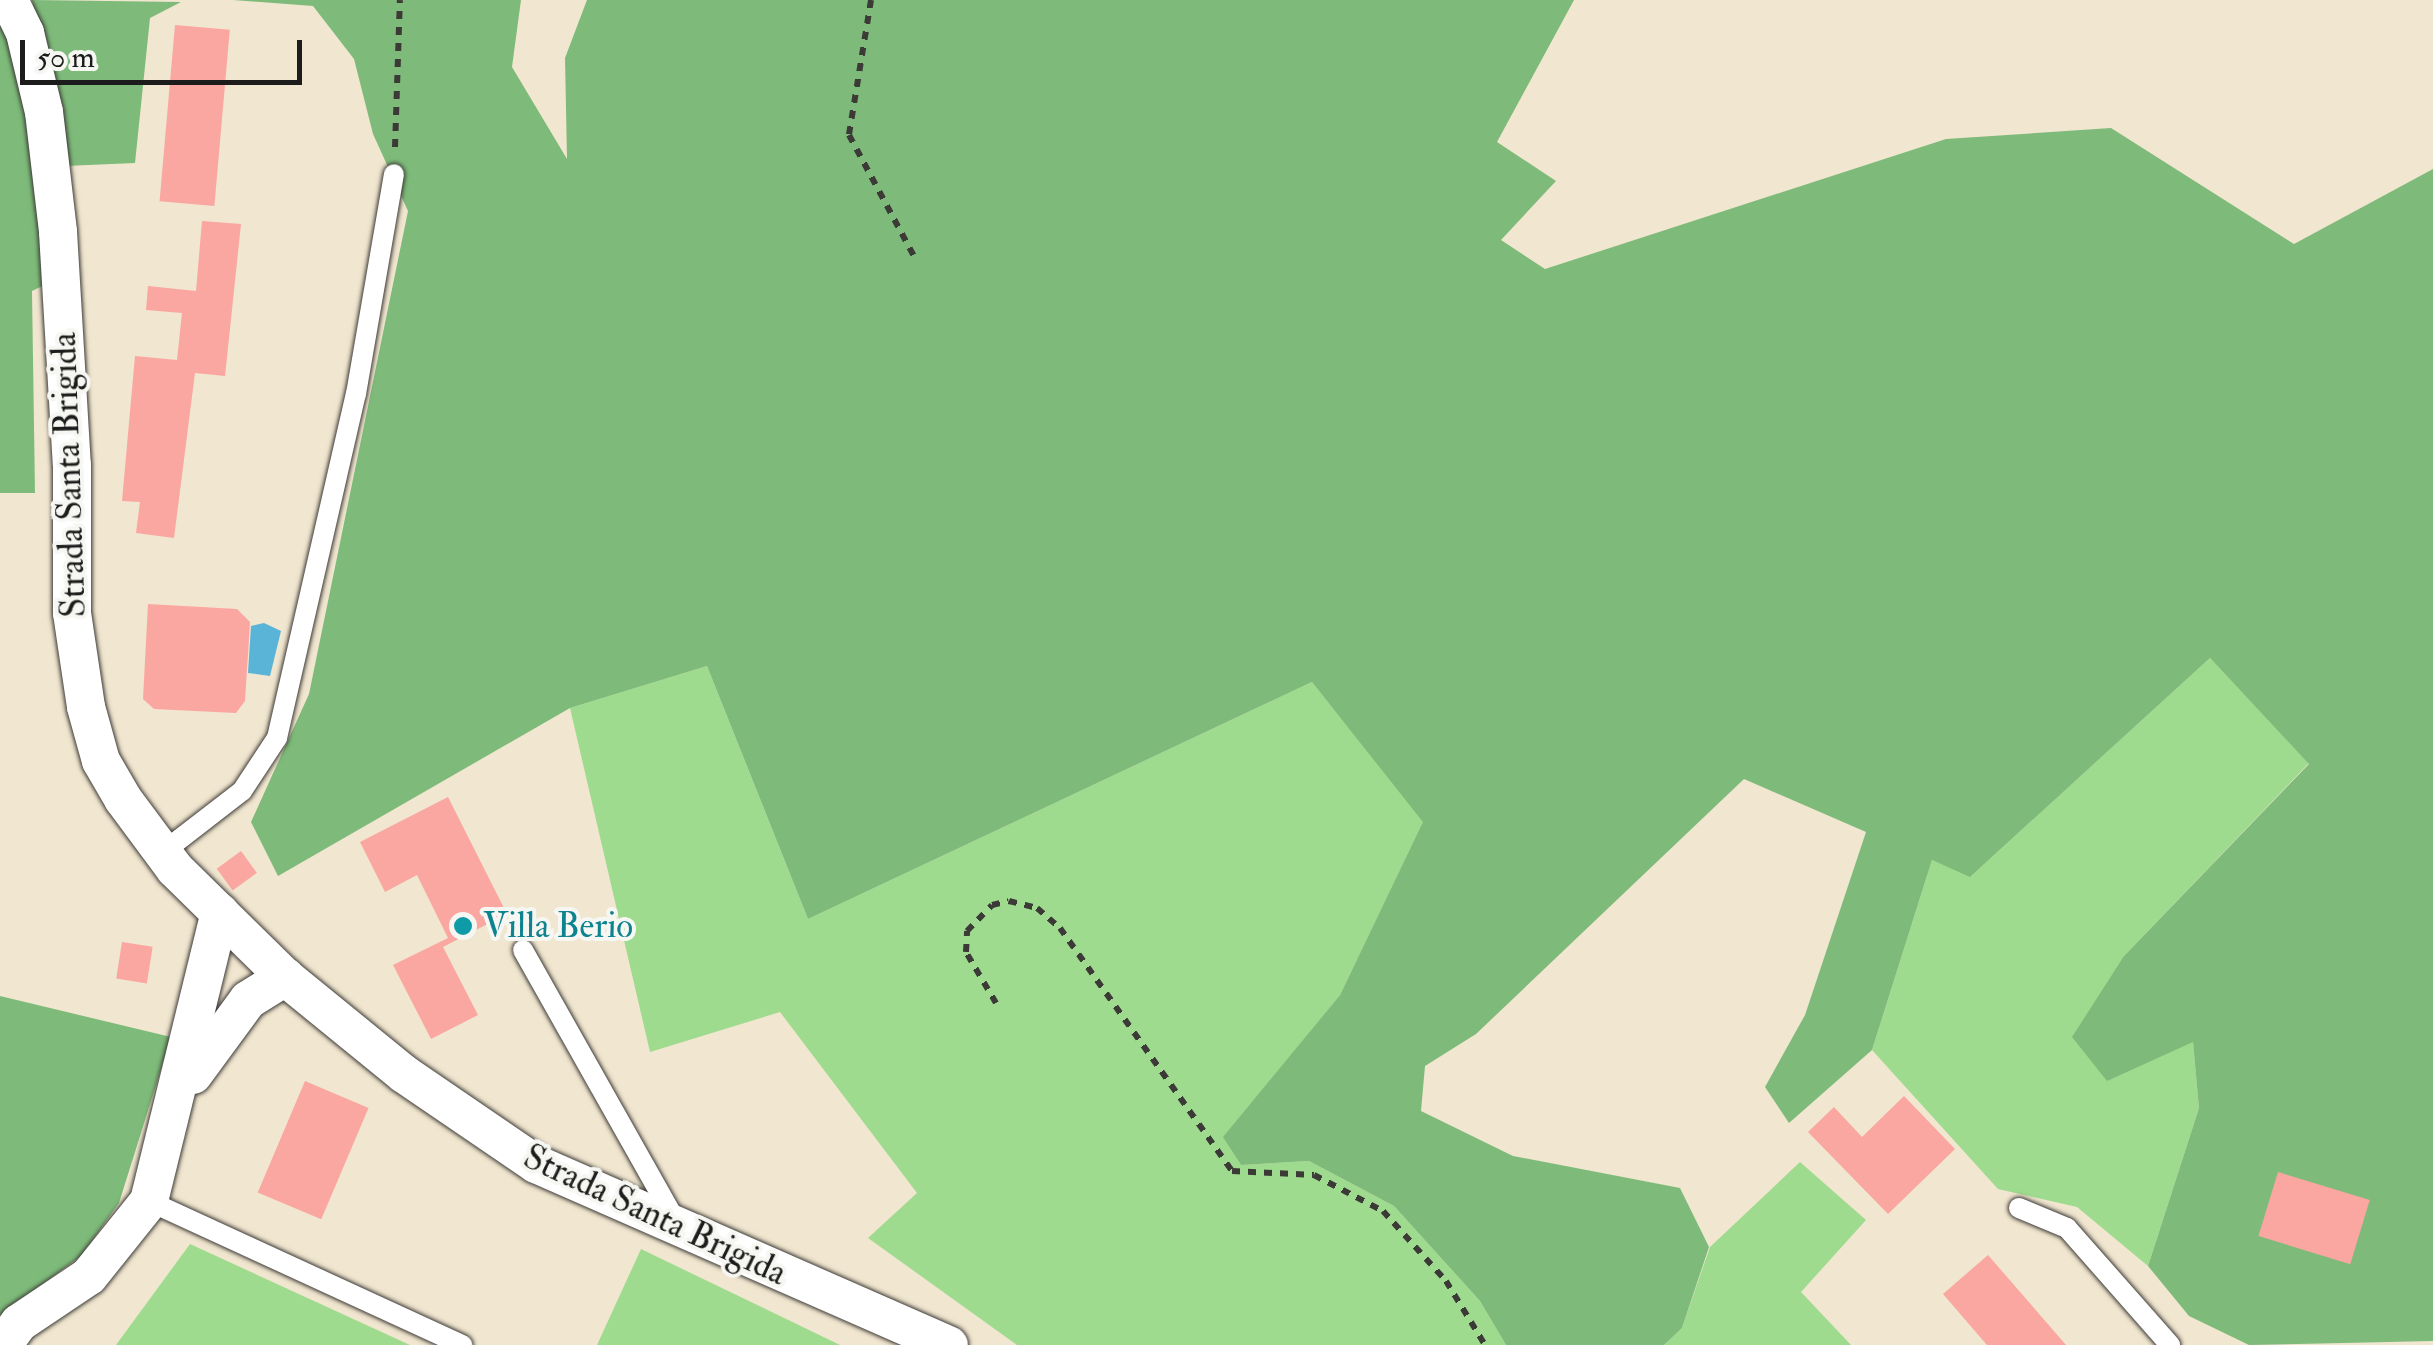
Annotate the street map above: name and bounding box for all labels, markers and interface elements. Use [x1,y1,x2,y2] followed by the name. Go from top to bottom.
[25,20,308,82] scale bar
[37,39,95,76] text: 50 m
[43,332,95,618] street label: Strada Santa Brigida
[483,905,633,947] place label: Villa Berio
[452,915,474,937] marker: Villa Berio
[517,1136,793,1294] street label: Strada Santa Brigida

